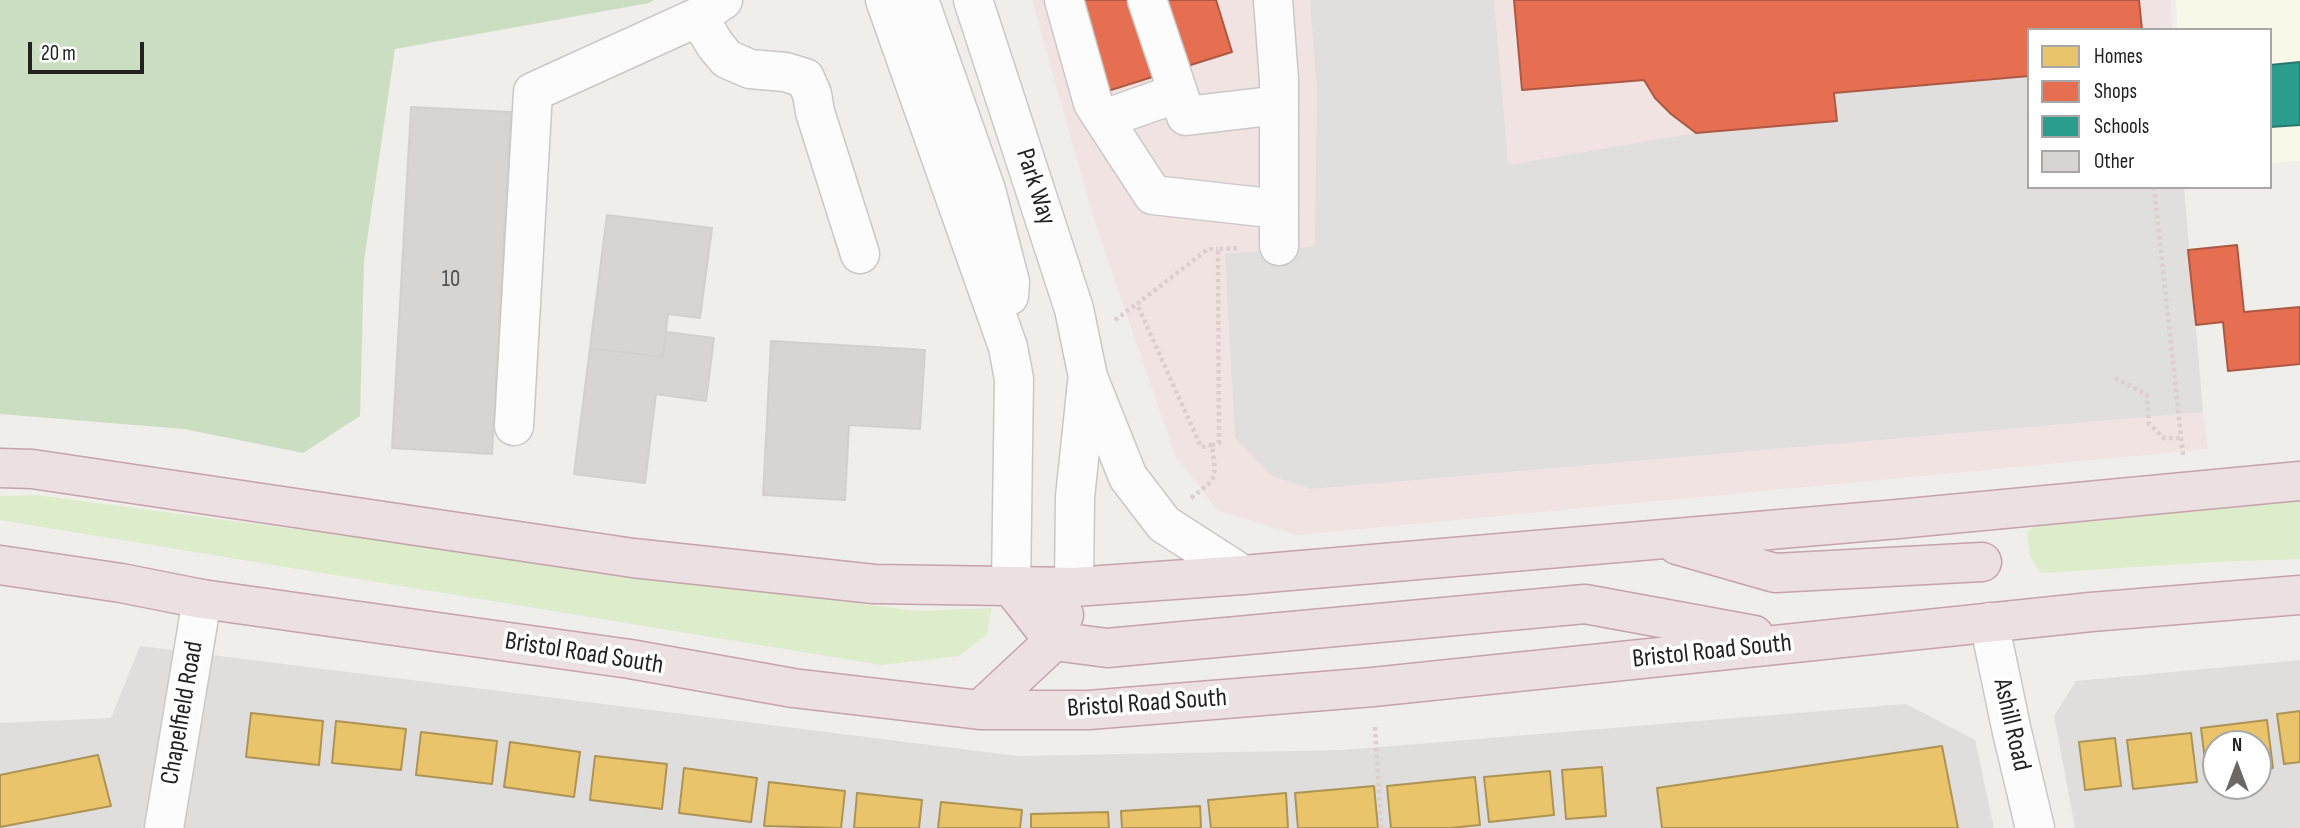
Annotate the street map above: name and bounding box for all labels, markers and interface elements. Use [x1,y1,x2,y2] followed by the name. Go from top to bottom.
[32,28,147,72] scale bar
[2027,28,2272,189] legend
[41,41,76,66] text: 20 m
[2094,44,2143,69] text: Homes
[2094,79,2137,104] text: Shops
[2094,114,2149,139] text: Schools
[1008,145,1062,229] street label: Park Way
[2094,149,2134,174] text: Other
[442,266,460,294] house number: 10
[503,626,665,682] street label: Bristol Road South
[1631,628,1793,676] street label: Bristol Road South
[155,639,211,787] street label: Chapelfield Road
[1985,676,2037,774] street label: Ashill Road
[1066,683,1228,725] street label: Bristol Road South
[2202,730,2272,800] north arrow
[2232,734,2242,757] text: N

